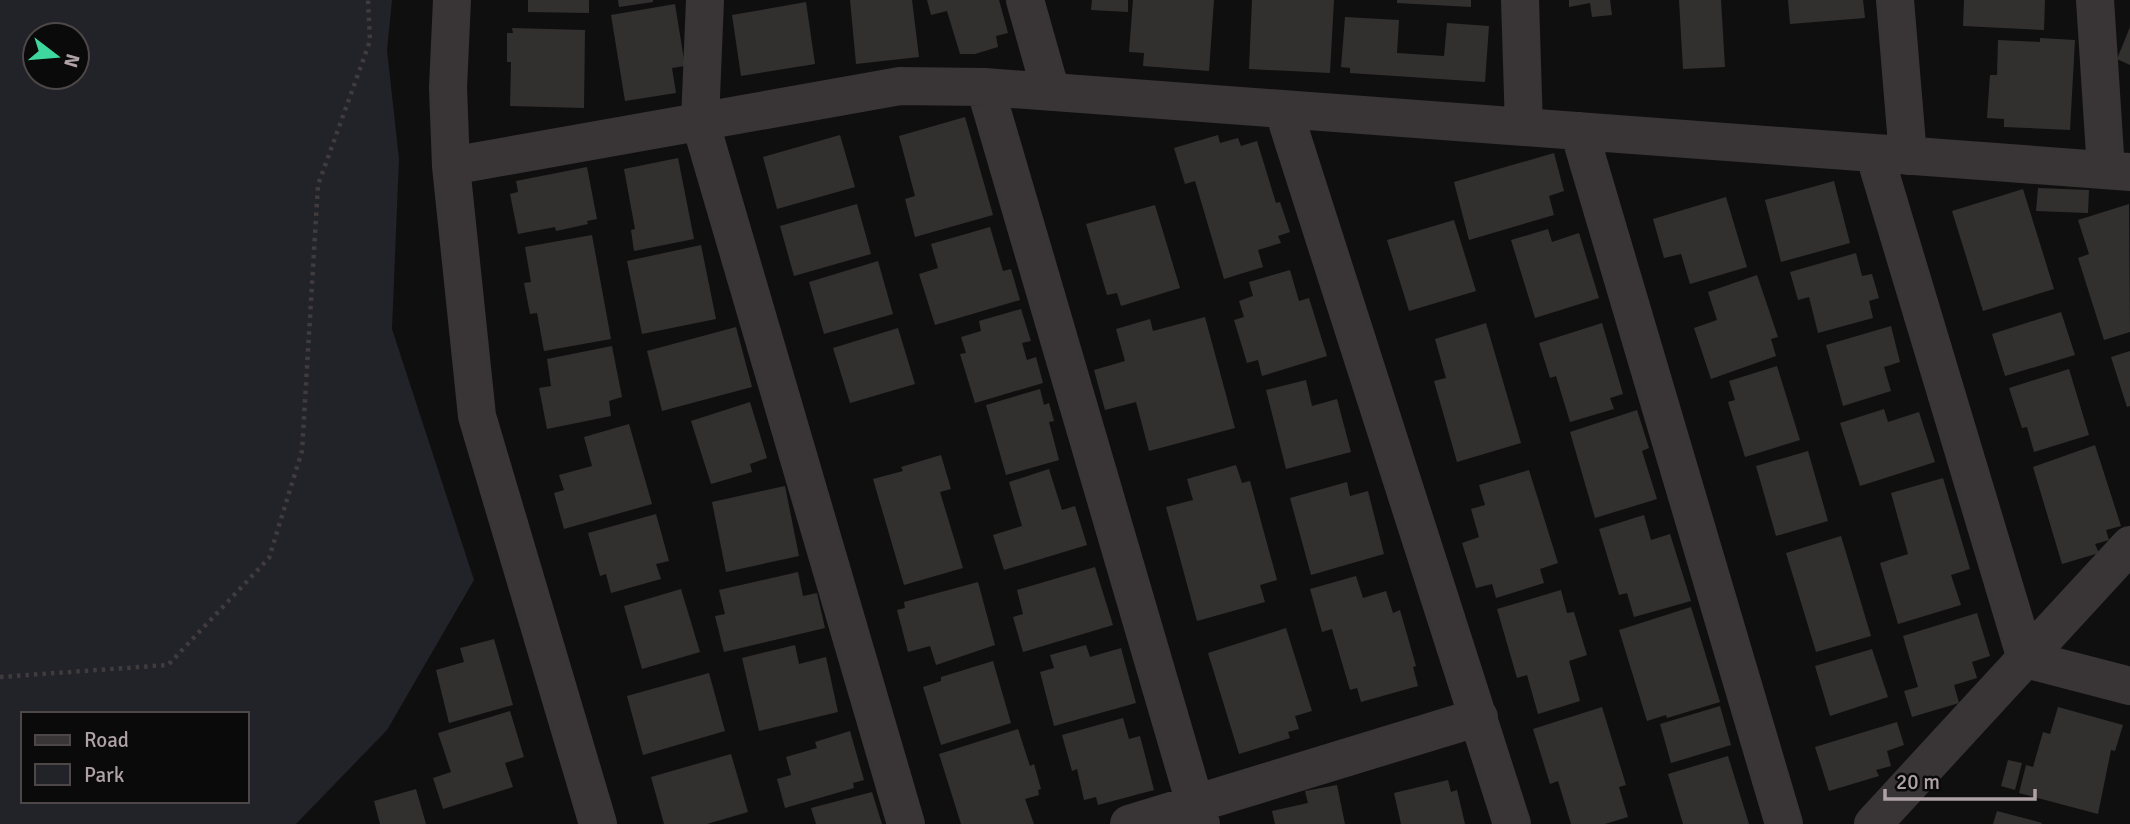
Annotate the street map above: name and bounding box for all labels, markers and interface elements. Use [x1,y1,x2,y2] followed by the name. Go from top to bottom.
[21,21,91,91] north arrow
[58,51,85,70] text: N
[21,712,248,803] legend
[84,727,129,753] text: Road
[1885,758,2036,802] scale bar
[84,762,125,788] text: Park
[1896,769,1940,795] text: 20 m

